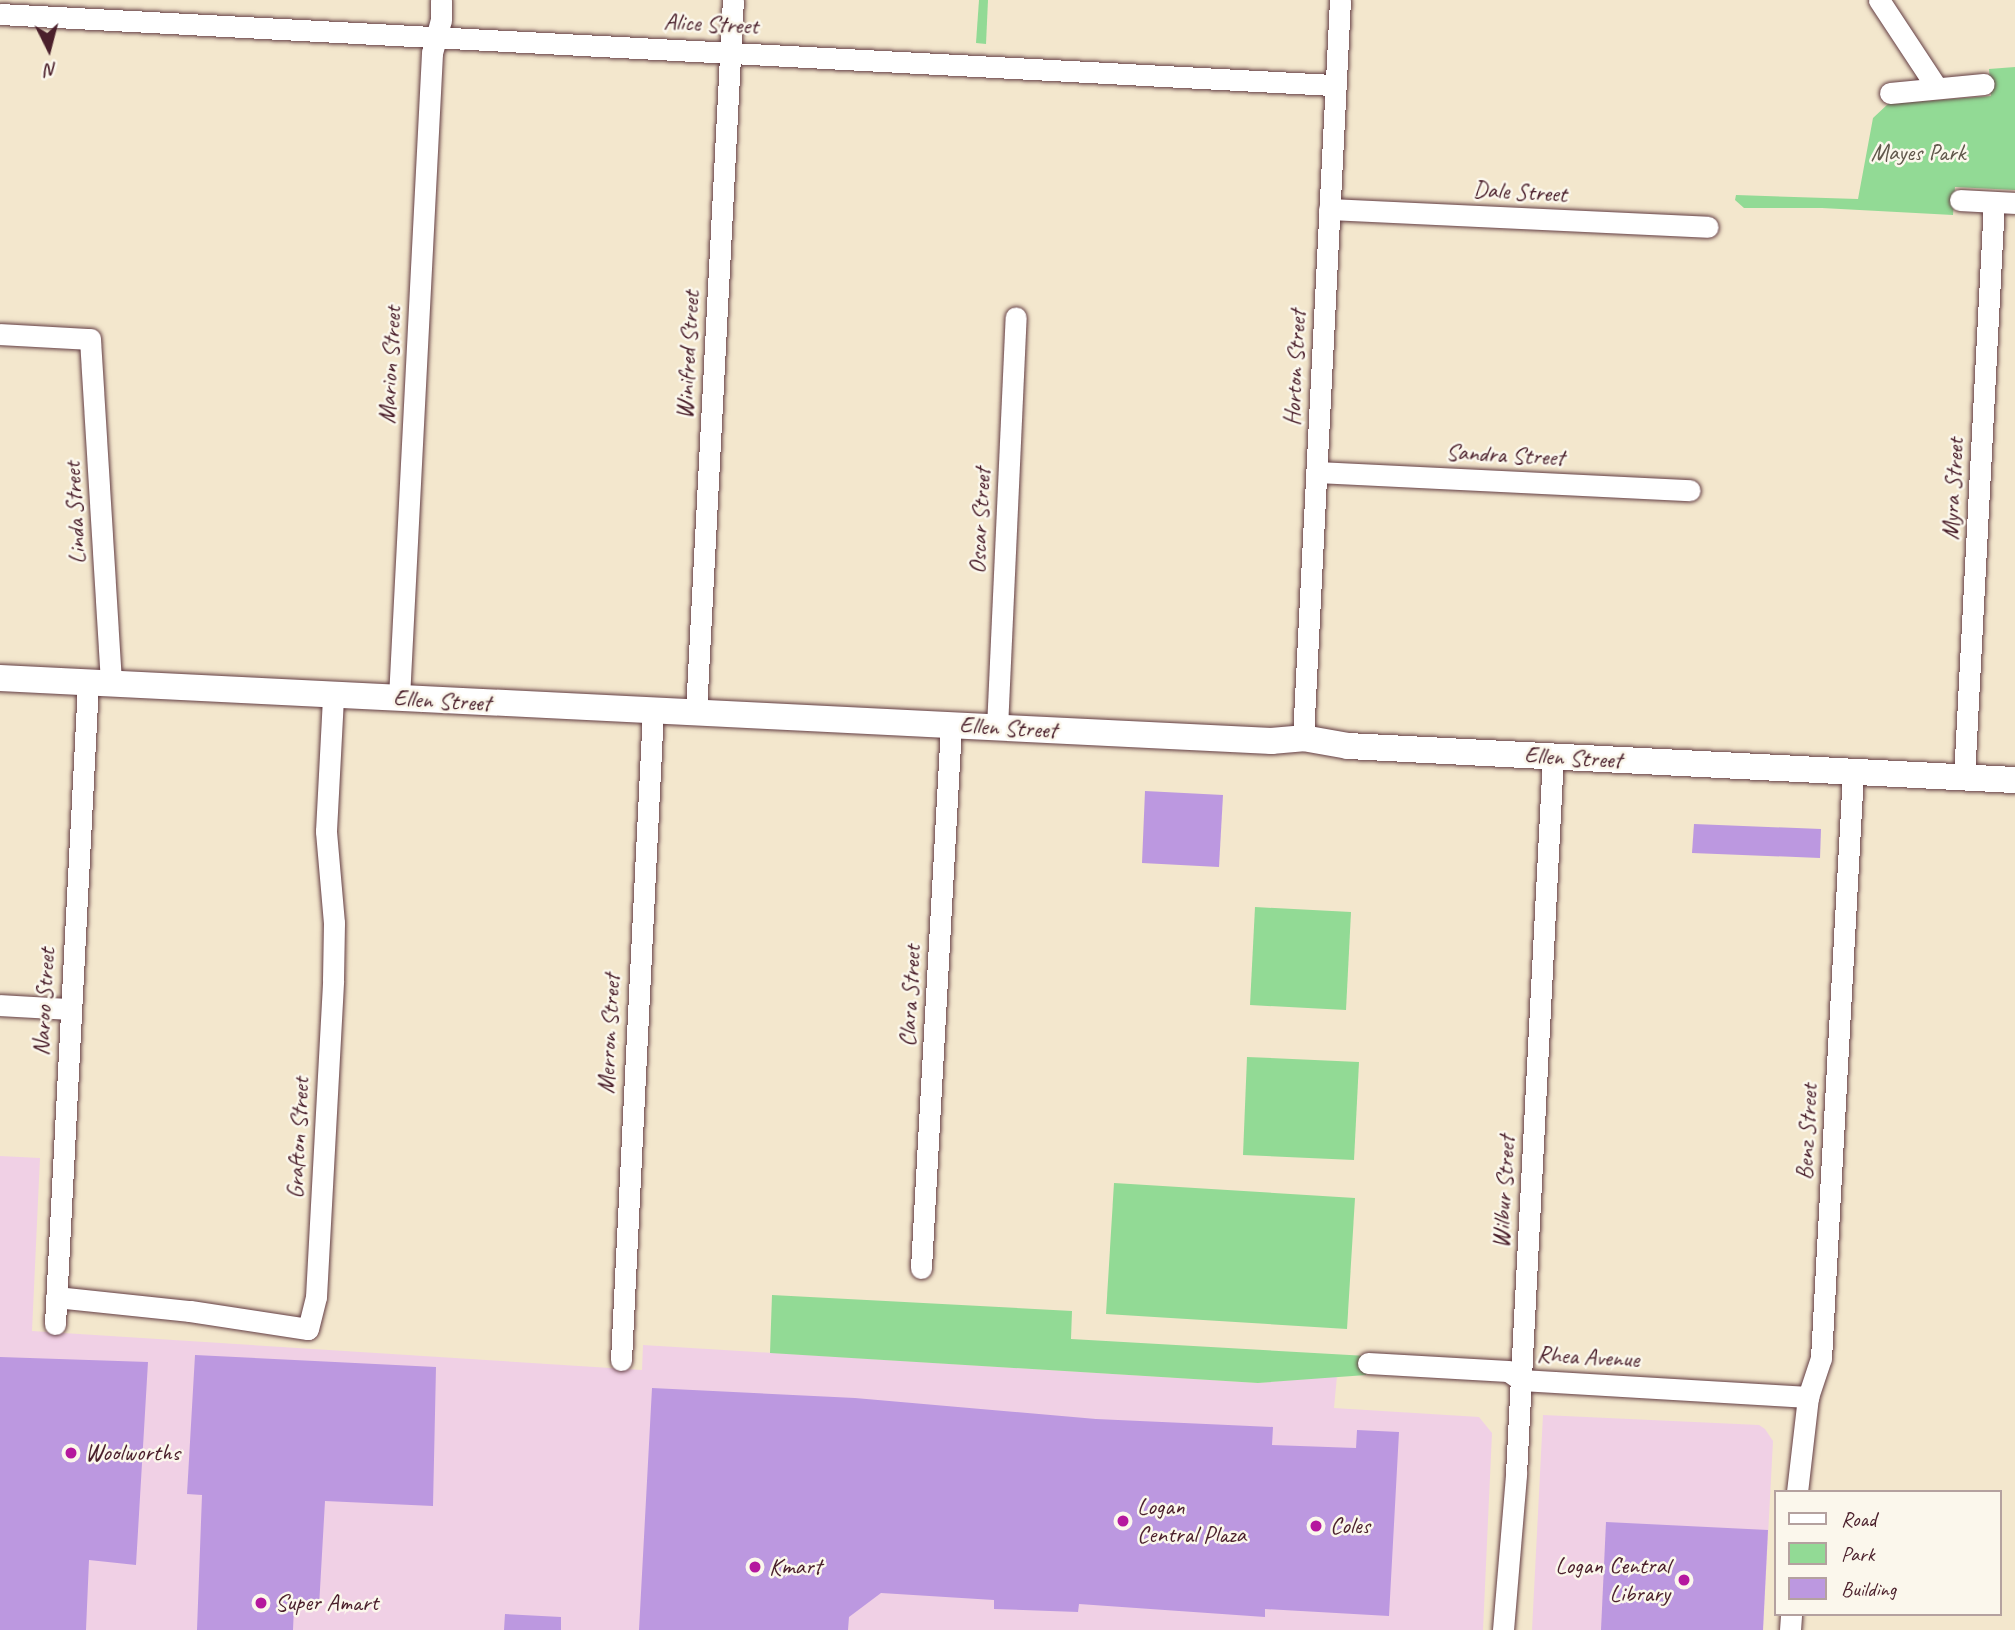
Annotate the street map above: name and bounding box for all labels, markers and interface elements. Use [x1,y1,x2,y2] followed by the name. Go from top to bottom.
[663,7,759,41] street label: Alice Street
[14,14,84,84] north arrow
[44,57,58,82] text: N
[1870,139,1966,167] park label: Mayes Park
[1472,175,1568,209] street label: Dale Street
[670,290,706,420] street label: Winifred Street
[373,305,407,425] street label: Marion Street
[1278,309,1312,427] street label: Horton Street
[1936,437,1970,541] street label: Myra Street
[1445,438,1565,472] street label: Sandra Street
[58,461,92,565] street label: Linda Street
[963,467,997,575] street label: Oscar Street
[393,684,491,718] street label: Ellen Street
[959,711,1057,745] street label: Ellen Street
[1524,741,1622,775] street label: Ellen Street
[893,944,927,1048] street label: Clara Street
[27,947,61,1057] street label: Naroo Street
[591,973,627,1095] street label: Merron Street
[280,1076,316,1200] street label: Grafton Street
[1790,1083,1824,1181] street label: Benz Street
[1487,1135,1521,1249] street label: Wilbur Street
[1536,1340,1640,1374] street label: Rhea Avenue
[85,1439,180,1467] place label: Woolworths
[63,1445,79,1461] marker: Woolworths
[1773,1490,2001,1616] legend
[1137,1493,1246,1549] place label: Logan Central Plaza
[1841,1506,1876,1532] text: Road
[1330,1512,1370,1540] place label: Coles
[1115,1513,1131,1529] marker: Logan Central Plaza
[1308,1518,1324,1534] marker: Coles
[1841,1541,1874,1567] text: Park
[1556,1552,1670,1608] place label: Logan Central Library
[769,1553,821,1581] place label: Kmart
[747,1559,763,1575] marker: Kmart
[1676,1572,1692,1588] marker: Logan Central Library
[1841,1576,1896,1602] text: Building
[275,1589,379,1617] place label: Super Amart
[253,1595,269,1611] marker: Super Amart

